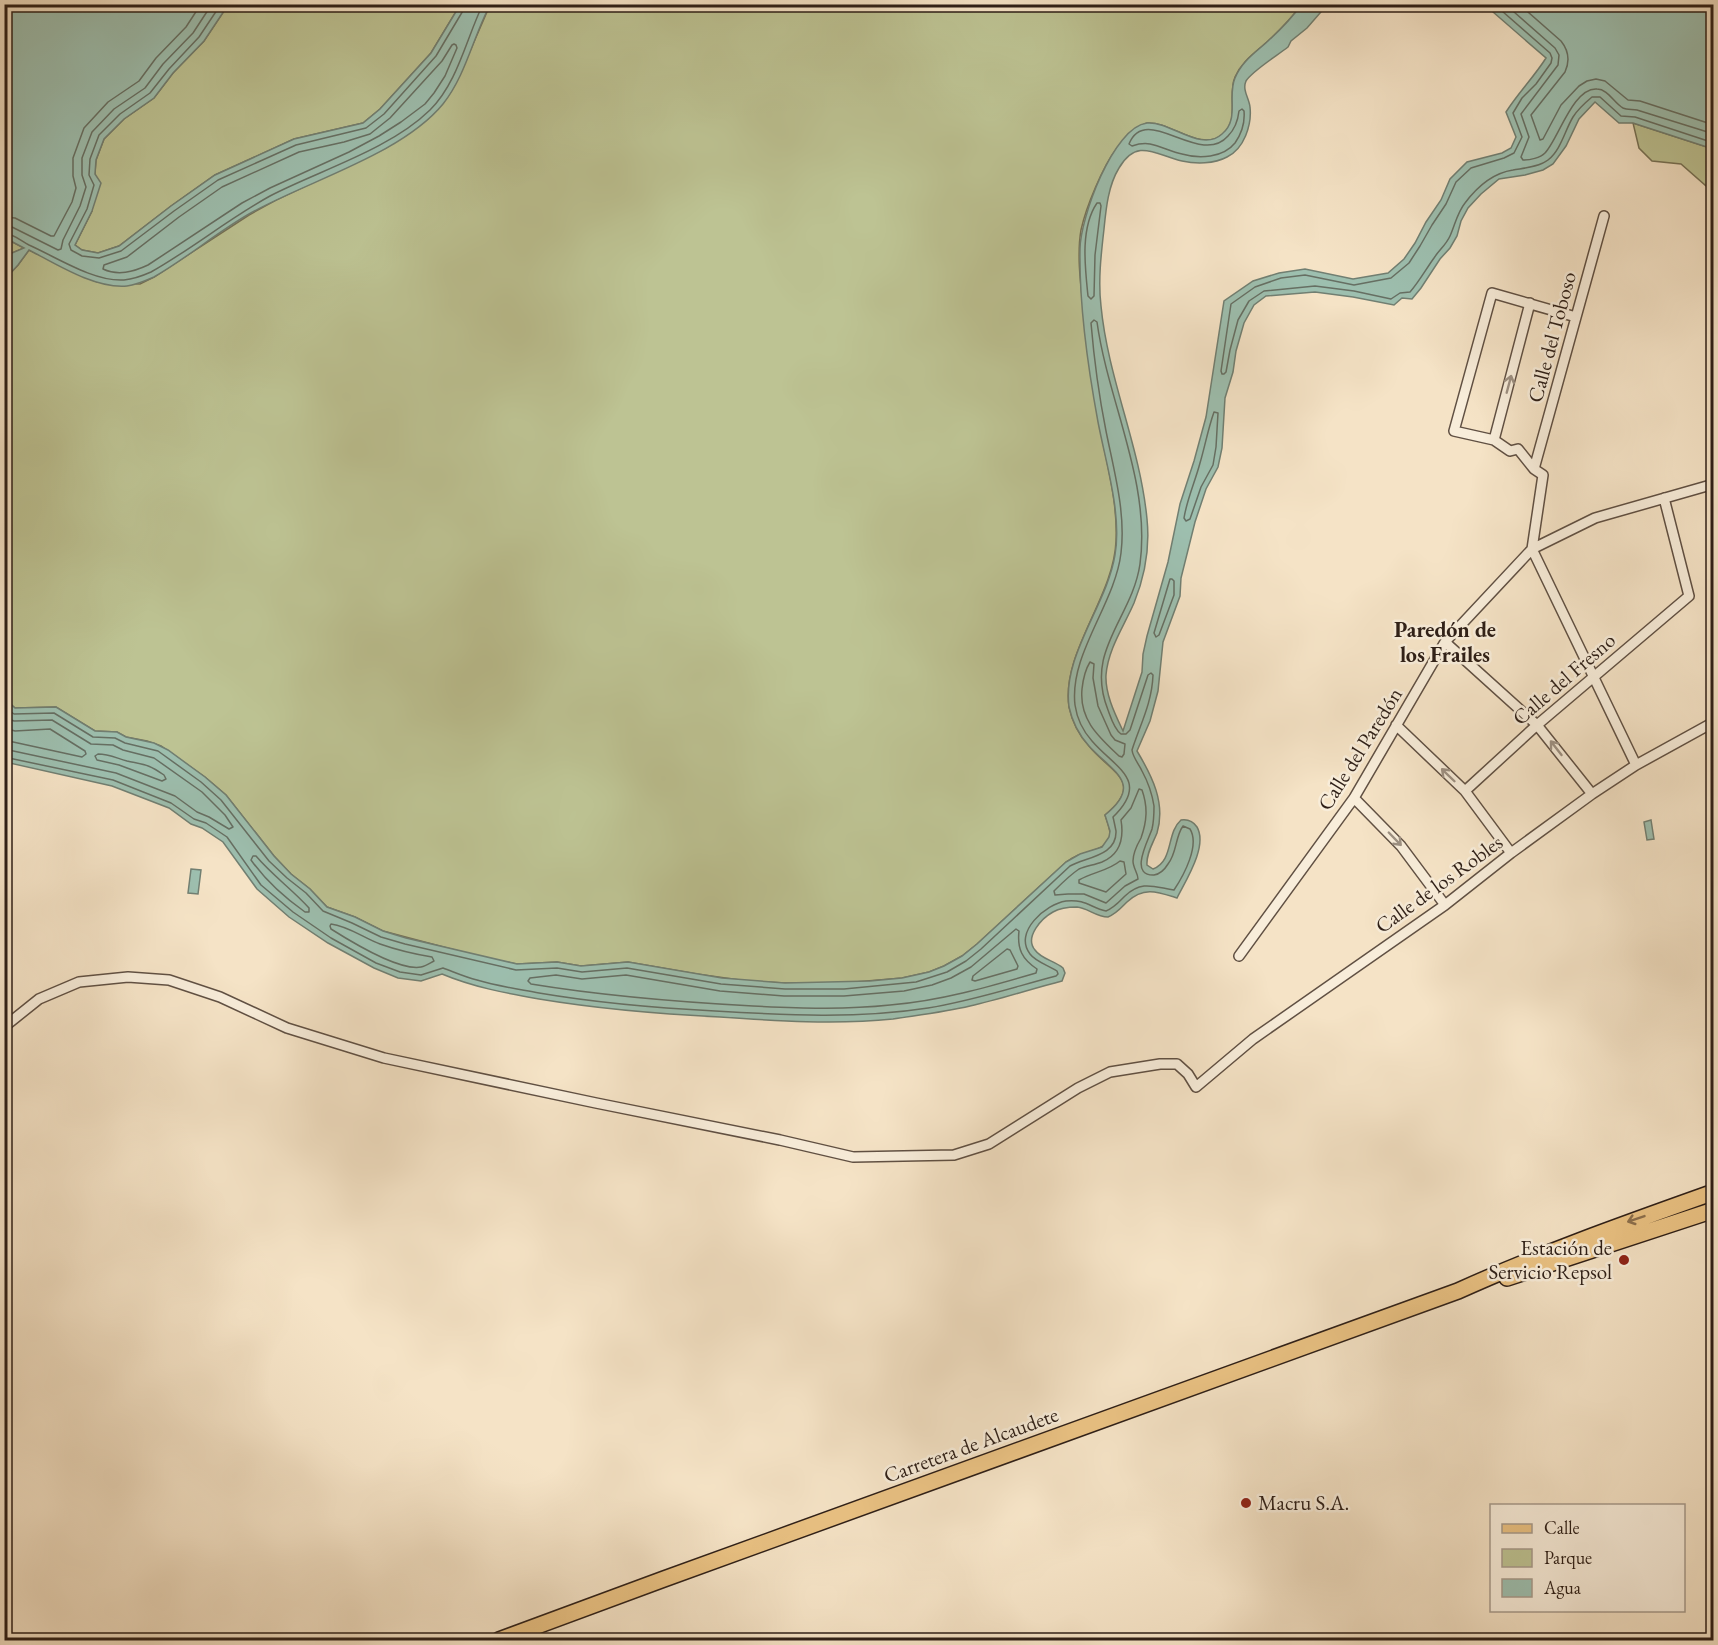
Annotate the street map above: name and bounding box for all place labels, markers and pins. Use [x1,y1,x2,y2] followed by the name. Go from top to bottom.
[1488,1234,1612,1285] place label: Estación de Servicio Repsol
[1617,1253,1631,1267] marker: Estación de Servicio Repsol
[1258,1489,1349,1516] place label: Macru S.A.
[1239,1496,1253,1510] marker: Macru S.A.

